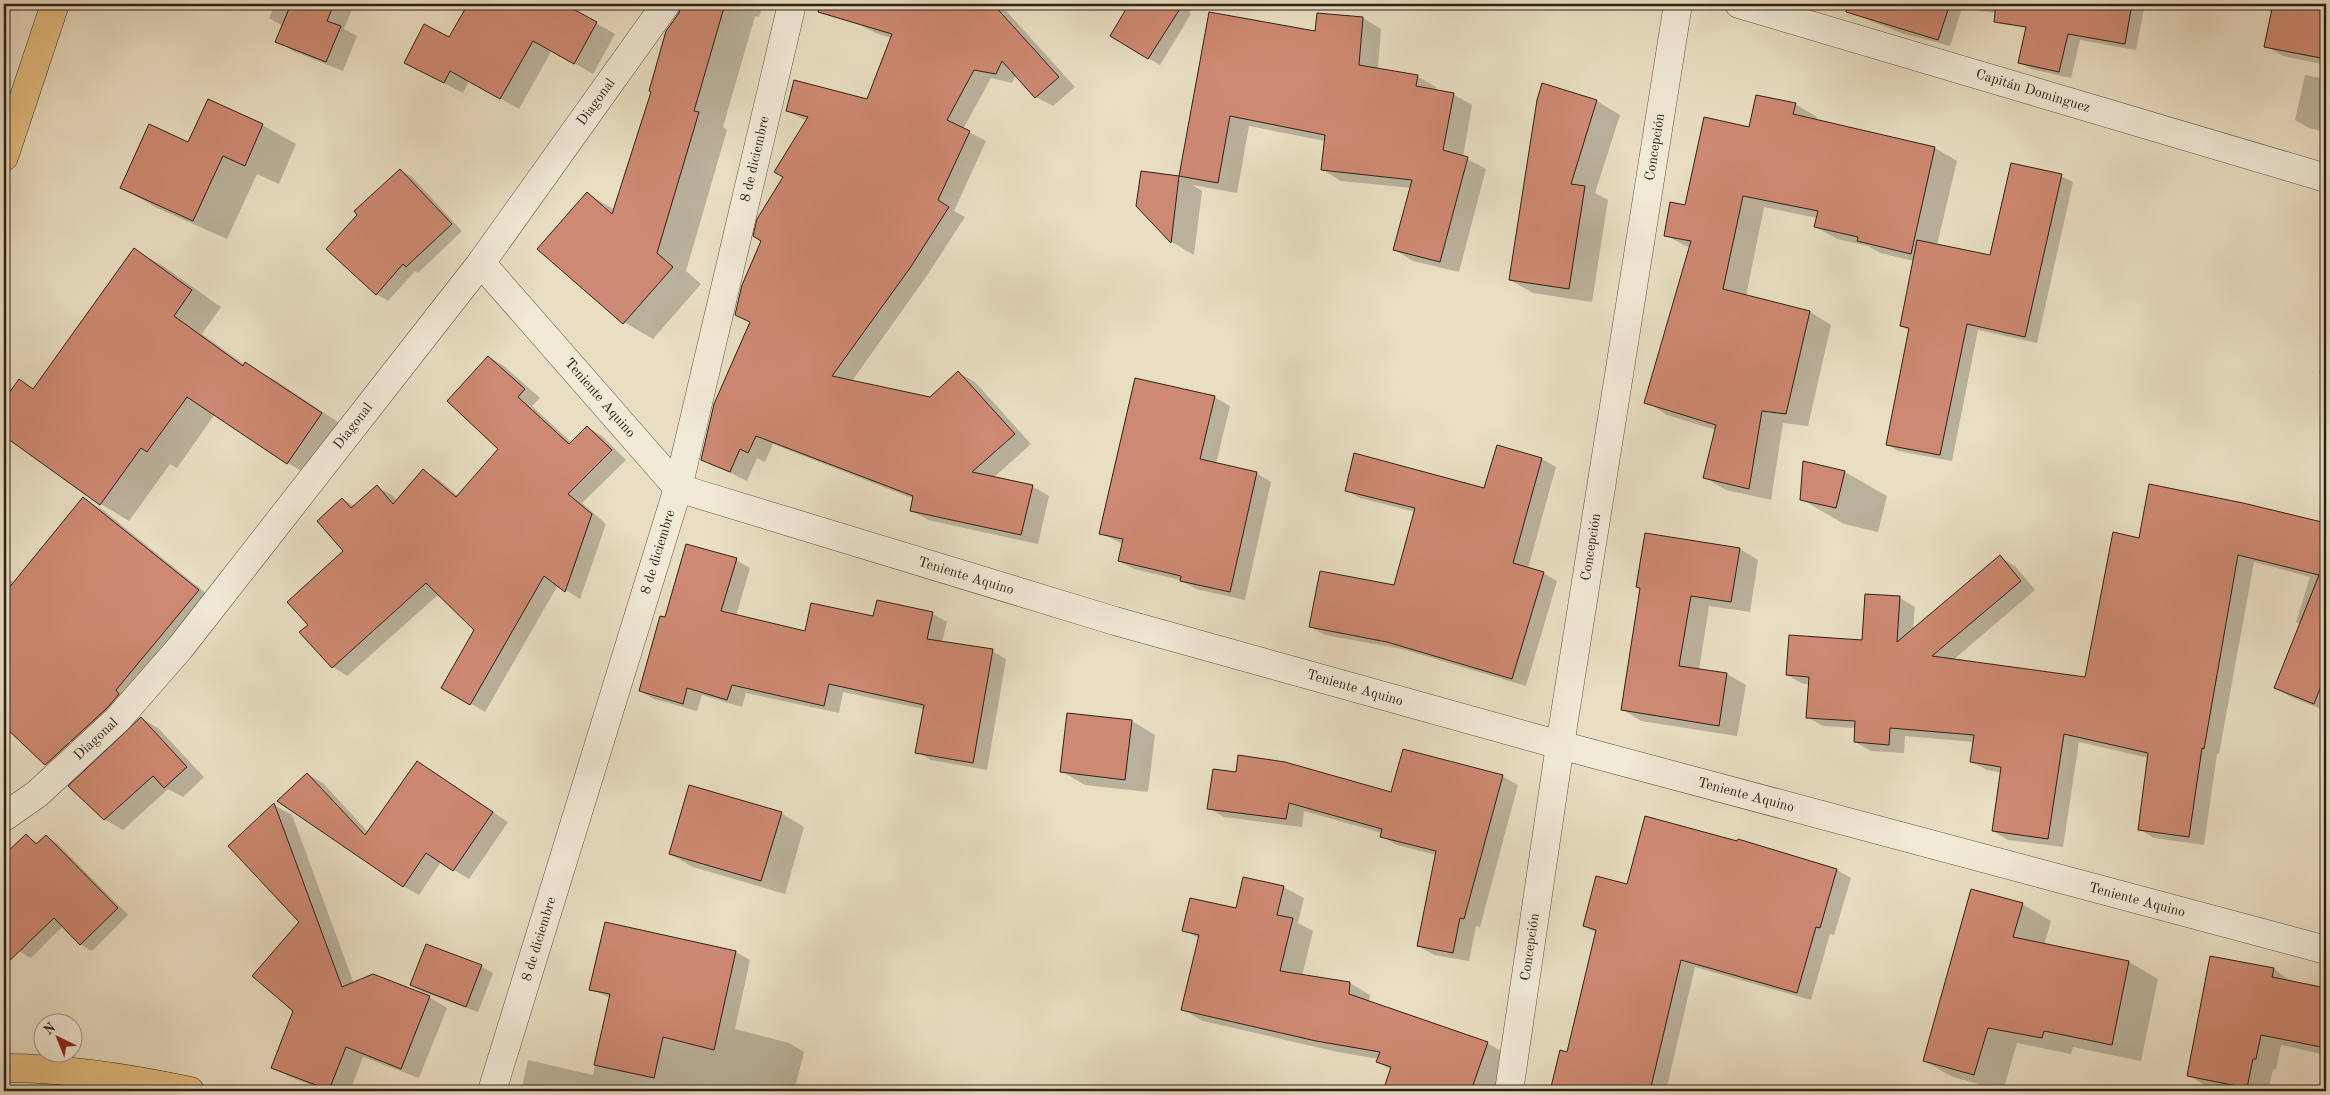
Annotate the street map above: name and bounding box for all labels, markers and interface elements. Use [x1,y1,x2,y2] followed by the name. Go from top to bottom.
[1974,67,2092,115] street label: Capitán Dominguez
[574,76,618,128] street label: Diagonal
[1643,112,1667,182] street label: Concepción
[738,115,772,203] street label: 8 de diciembre
[562,356,638,440] street label: Teniente Aquino
[331,400,375,452] street label: Diagonal
[639,508,677,596] street label: 8 de diciembre
[1579,512,1603,582] street label: Concepción
[916,555,1016,597] street label: Teniente Aquino
[1305,668,1405,708] street label: Teniente Aquino
[71,715,121,763] street label: Diagonal
[1696,775,1796,815] street label: Teniente Aquino
[2087,880,2187,920] street label: Teniente Aquino
[520,895,558,983] street label: 8 de diciembre
[1518,912,1542,982] street label: Concepción
[32,1012,82,1062] north arrow
[41,1020,59,1038] text: N

